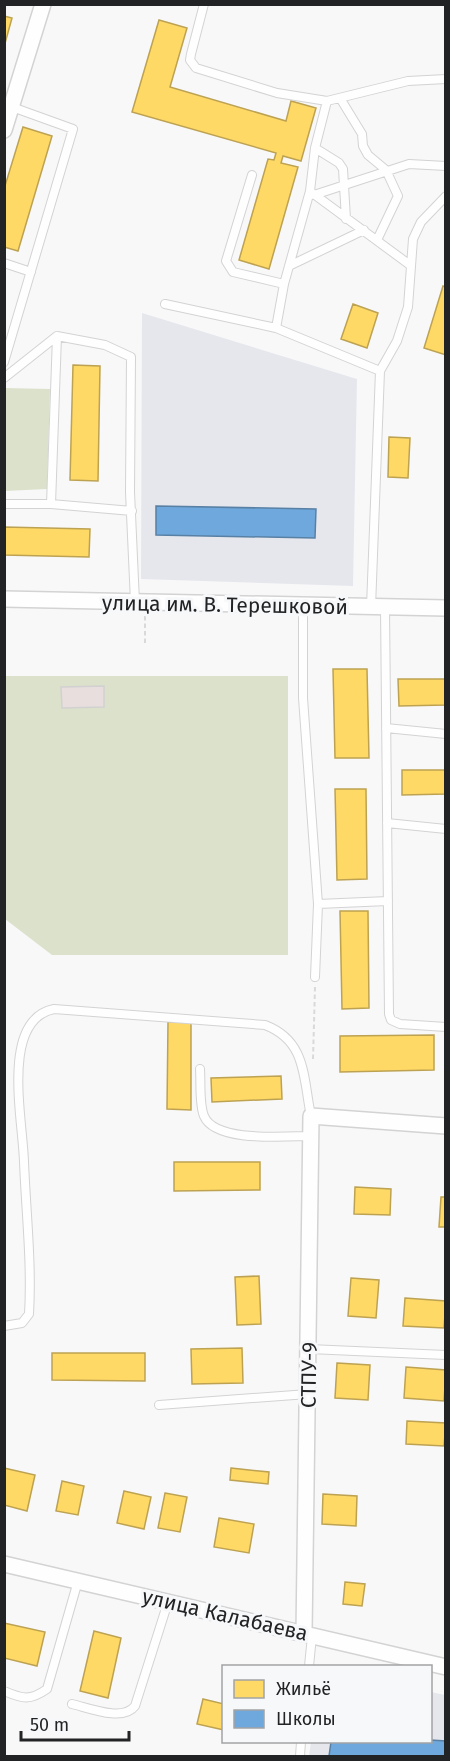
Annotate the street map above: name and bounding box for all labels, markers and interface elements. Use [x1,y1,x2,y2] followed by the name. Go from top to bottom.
[102,590,348,620] street label: улица им. В. Терешковой
[295,1342,323,1408] street label: СТПУ-9
[140,1583,310,1647] street label: улица Калабаева
[222,1665,432,1743] legend
[276,1678,331,1700] text: Жильё
[21,1704,129,1742] scale bar
[276,1708,336,1730] text: Школы
[30,1714,69,1736] text: 50 m

